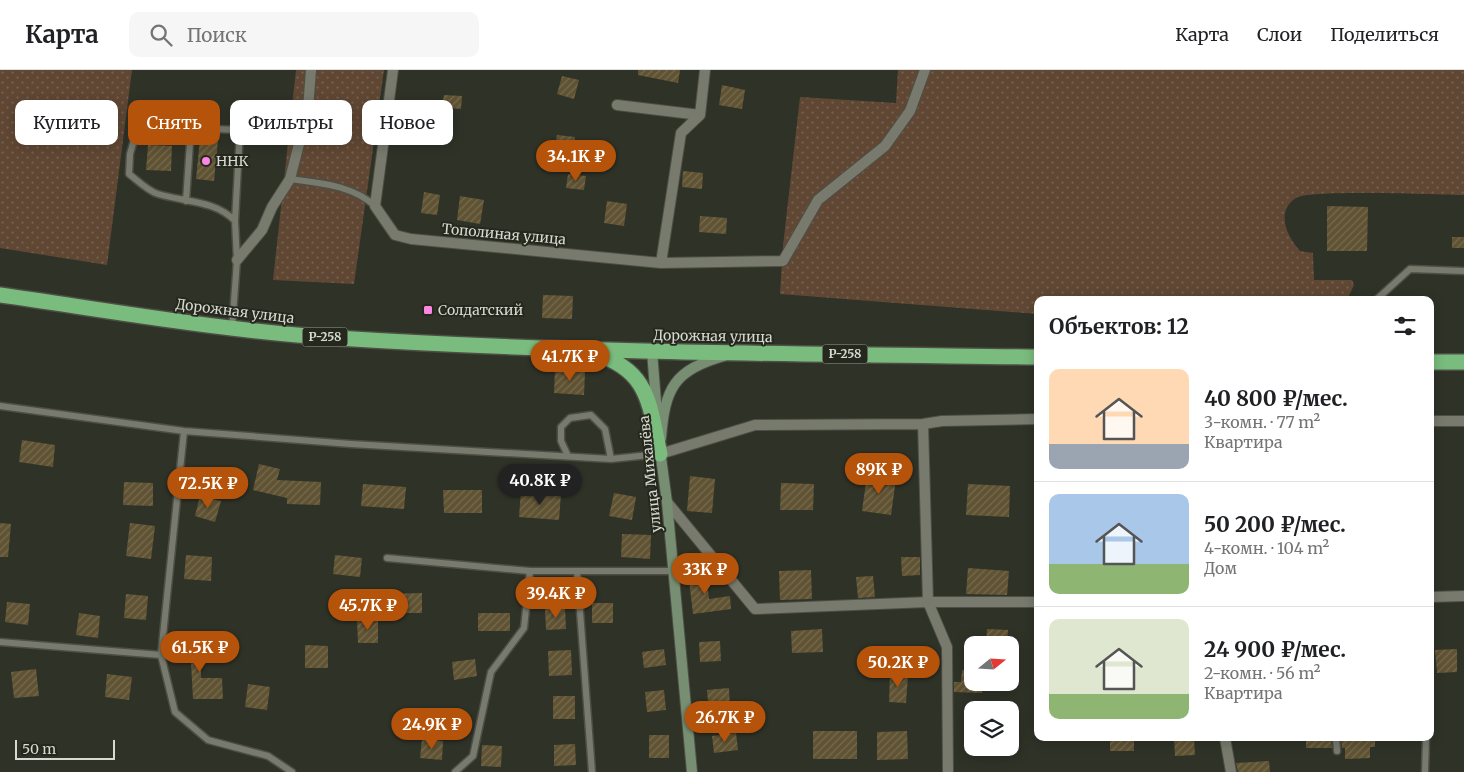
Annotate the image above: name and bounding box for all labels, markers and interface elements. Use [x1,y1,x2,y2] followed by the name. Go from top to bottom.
[129,12,479,57] search box
[25,19,99,50] text: Карта
[147,21,175,49] icon: search
[187,23,247,47] text: Поиск
[1175,23,1229,46] text: Карта
[1257,23,1302,46] text: Слои
[1330,23,1439,46] text: Поделиться
[15,100,118,145] chip: Купить
[128,100,220,145] chip: Снять
[230,100,352,145] chip: Фильтры
[362,100,453,145] chip: Новое
[530,140,622,182] pin: 34.1K ₽
[547,146,605,166] text: 34.1K ₽
[216,152,248,170] place label: ННК
[200,155,212,167] marker: ННК
[441,220,567,248] street label: Тополиная улица
[175,295,296,327] street label: Дорожная улица
[438,301,523,319] place label: Солдатский
[422,304,434,316] marker: Солдатский
[1391,312,1419,340] icon: filters
[1049,313,1189,340] text: Объектов: 12
[653,326,773,346] street label: Дорожная улица
[302,328,348,346] road number: Р-258
[524,340,616,382] pin: 41.7K ₽
[822,344,868,364] road number: Р-258
[542,346,598,366] text: 41.7K ₽
[1204,385,1348,412] text: 40 800 ₽/мес.
[1089,389,1149,449] icon: home
[1204,412,1320,432] text: 3-комн. · 77 m²
[635,414,665,533] street label: улица Михалёва
[1204,432,1283,452] text: Квартира
[844,452,914,495] pin: 89K ₽
[856,459,902,479] text: 89K ₽
[494,464,586,506] pin: 40.8K ₽
[162,466,254,509] pin: 72.5K ₽
[509,470,571,490] text: 40.8K ₽
[178,473,238,493] text: 72.5K ₽
[1204,511,1346,538] text: 50 200 ₽/мес.
[1089,514,1149,574] icon: home
[1204,538,1329,558] text: 4-комн. · 104 m²
[670,552,740,595] pin: 33K ₽
[1204,558,1237,578] text: Дом
[683,559,727,579] text: 33K ₽
[510,576,602,619] pin: 39.4K ₽
[527,583,585,603] text: 39.4K ₽
[322,588,414,631] pin: 45.7K ₽
[339,595,397,615] text: 45.7K ₽
[154,630,246,673] pin: 61.5K ₽
[964,636,1019,691] north arrow
[964,636,1019,756] map controls
[1204,636,1346,663] text: 24 900 ₽/мес.
[171,637,229,657] text: 61.5K ₽
[1089,639,1149,699] icon: home
[852,646,944,688] pin: 50.2K ₽
[868,652,928,672] text: 50.2K ₽
[1204,663,1320,683] text: 2-комн. · 56 m²
[1204,683,1283,703] text: Квартира
[679,700,771,743] pin: 26.7K ₽
[964,701,1019,756] button: layers
[696,707,754,727] text: 26.7K ₽
[386,708,478,750] pin: 24.9K ₽
[402,714,462,734] text: 24.9K ₽
[15,737,115,760] scale bar
[22,740,56,758] text: 50 m

